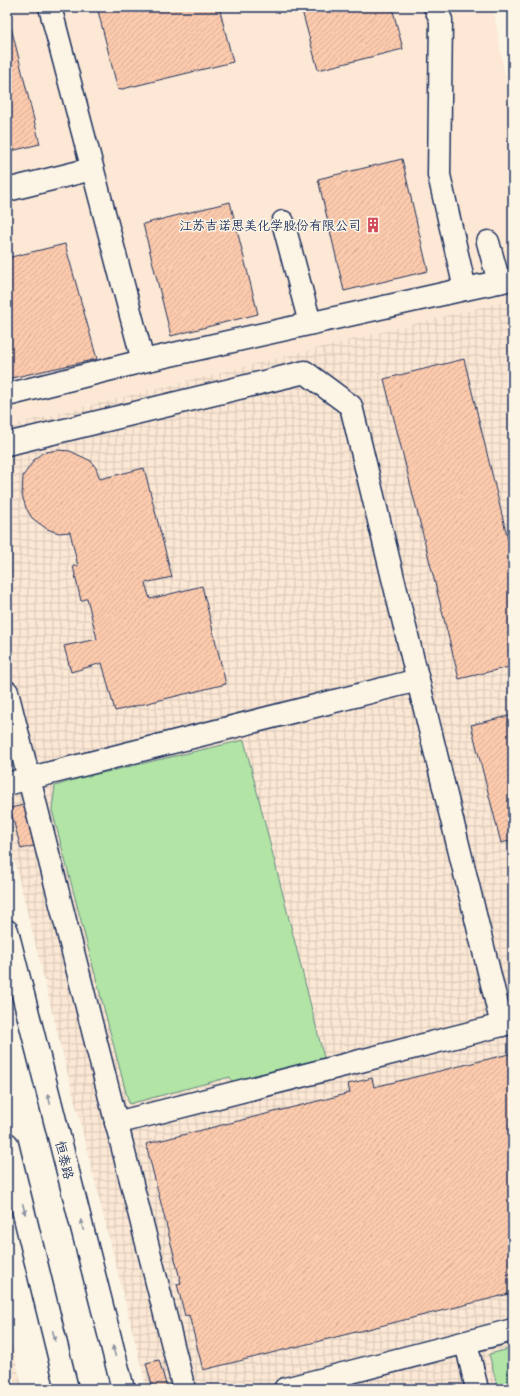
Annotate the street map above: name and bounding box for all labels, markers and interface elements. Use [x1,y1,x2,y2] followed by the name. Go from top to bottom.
[179,216,361,234] place label: 江苏吉诺思美化学股份有限公司
[364,216,382,234] building icon: 江苏吉诺思美化学股份有限公司
[46,1093,52,1105] one-way arrow
[52,1139,78,1181] street label: 恒泰路
[21,1203,27,1215] one-way arrow
[78,1219,84,1231] one-way arrow
[52,1329,58,1342] one-way arrow
[110,1345,116,1357] one-way arrow

